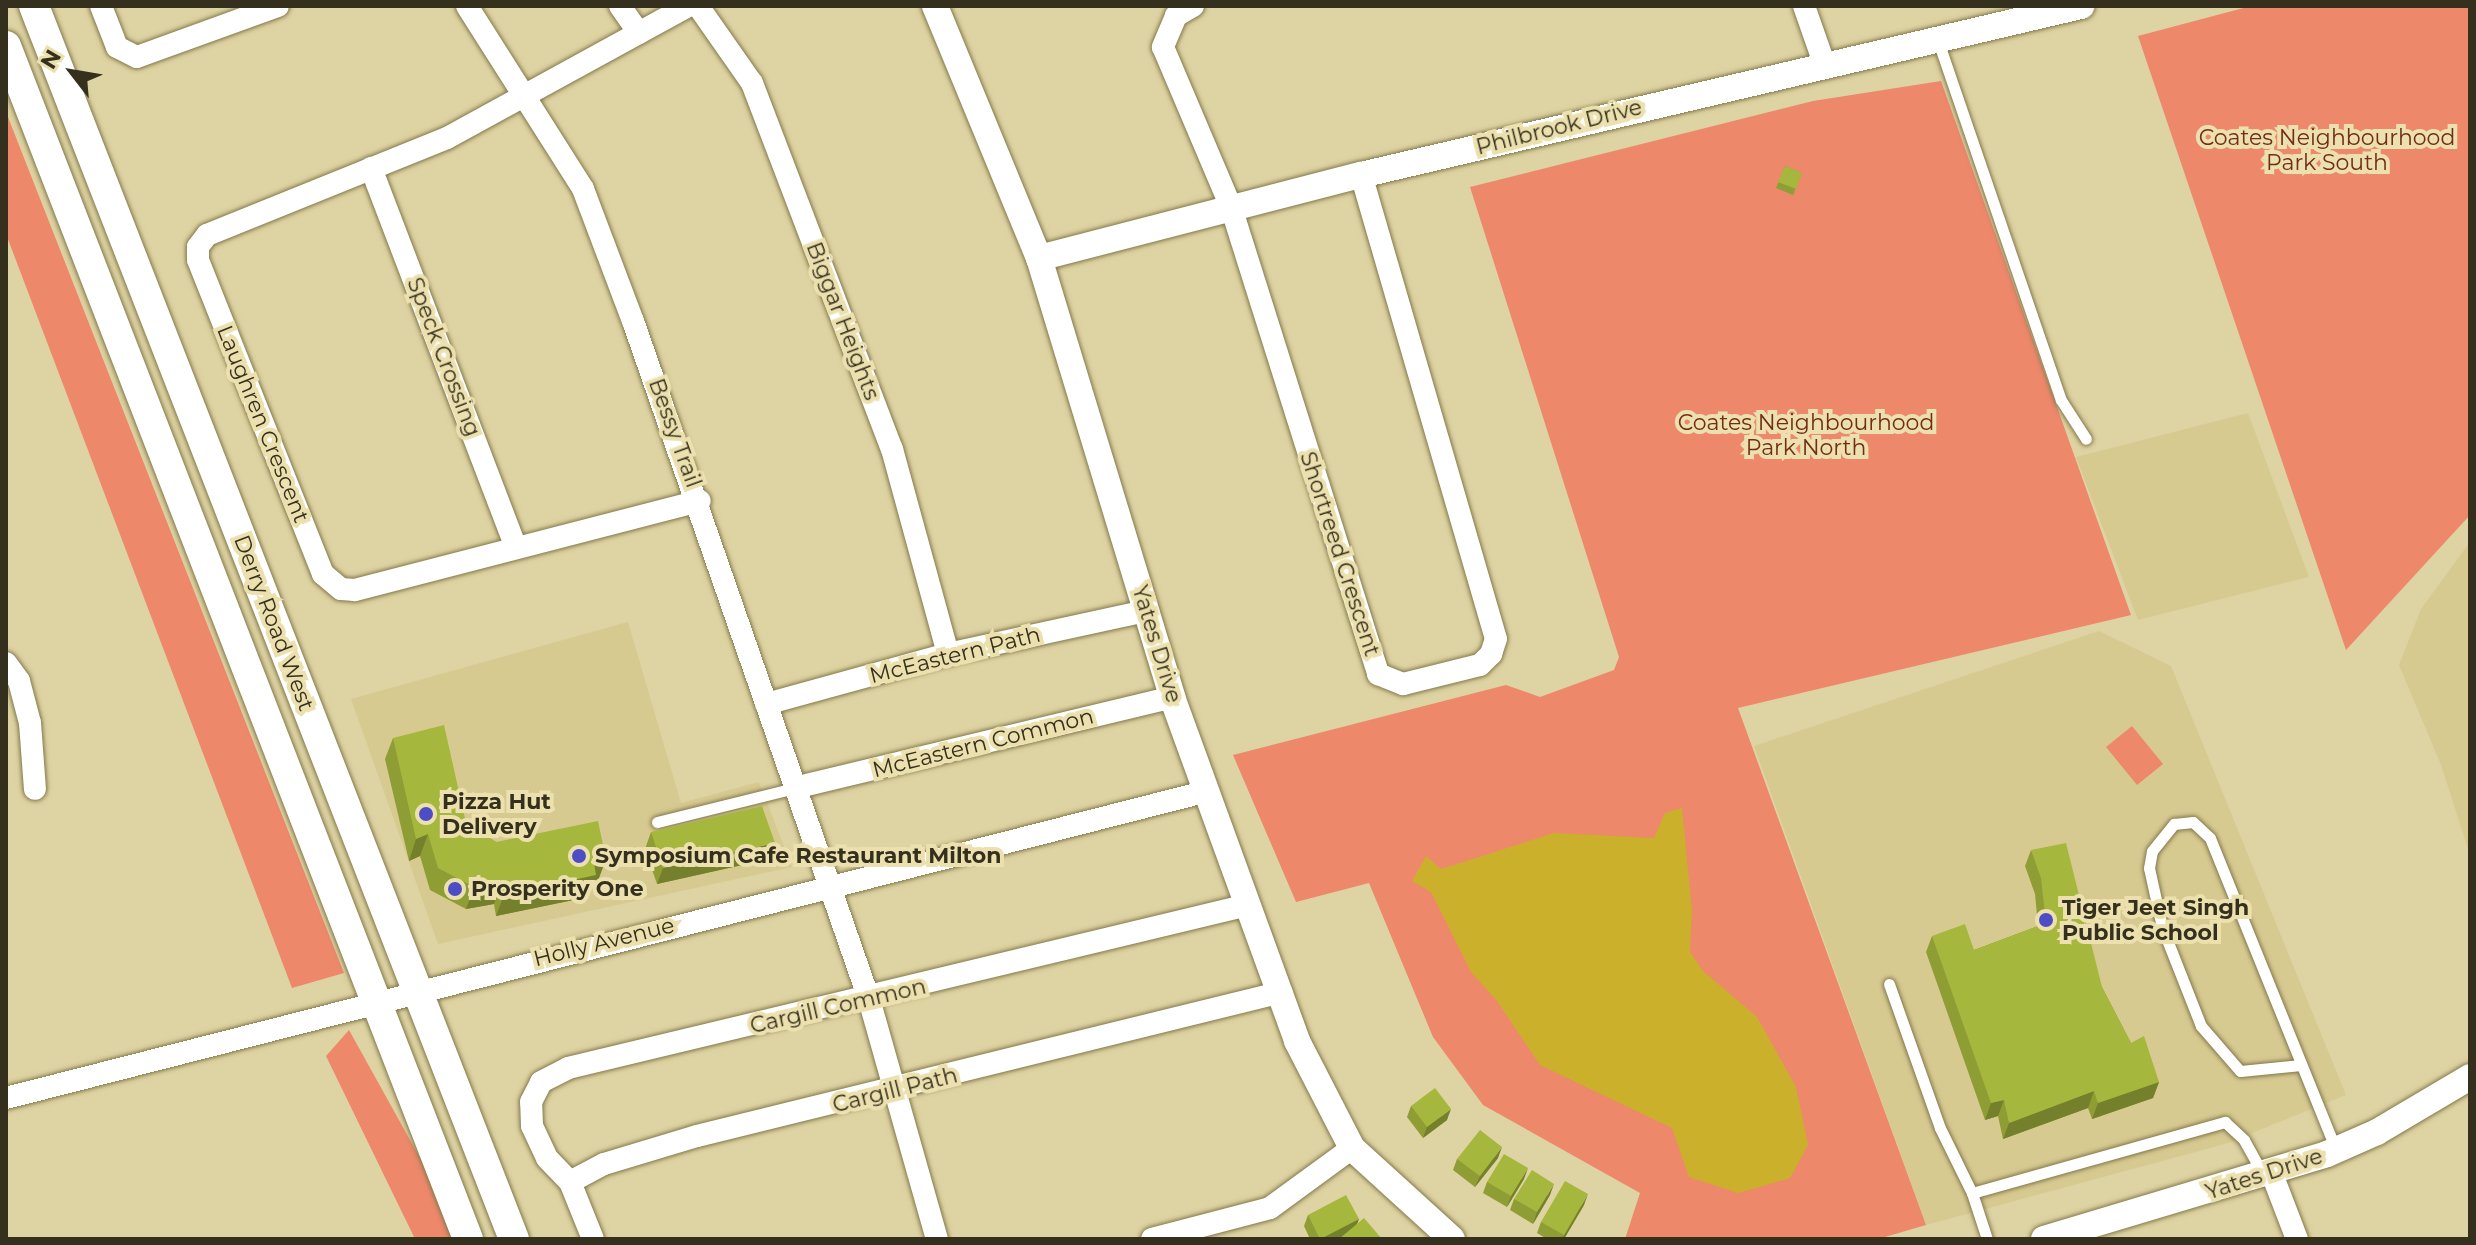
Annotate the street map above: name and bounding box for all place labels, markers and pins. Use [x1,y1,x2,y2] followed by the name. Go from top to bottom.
[442,788,551,840] place label: Pizza Hut Delivery
[417,805,435,823] marker: Pizza Hut Delivery
[595,843,1001,869] place label: Symposium Cafe Restaurant Milton
[570,847,588,865] marker: Symposium Cafe Restaurant Milton
[471,876,644,902] place label: Prosperity One
[446,880,464,898] marker: Prosperity One
[2062,894,2249,946] place label: Tiger Jeet Singh Public School
[2037,911,2055,929] marker: Tiger Jeet Singh Public School

